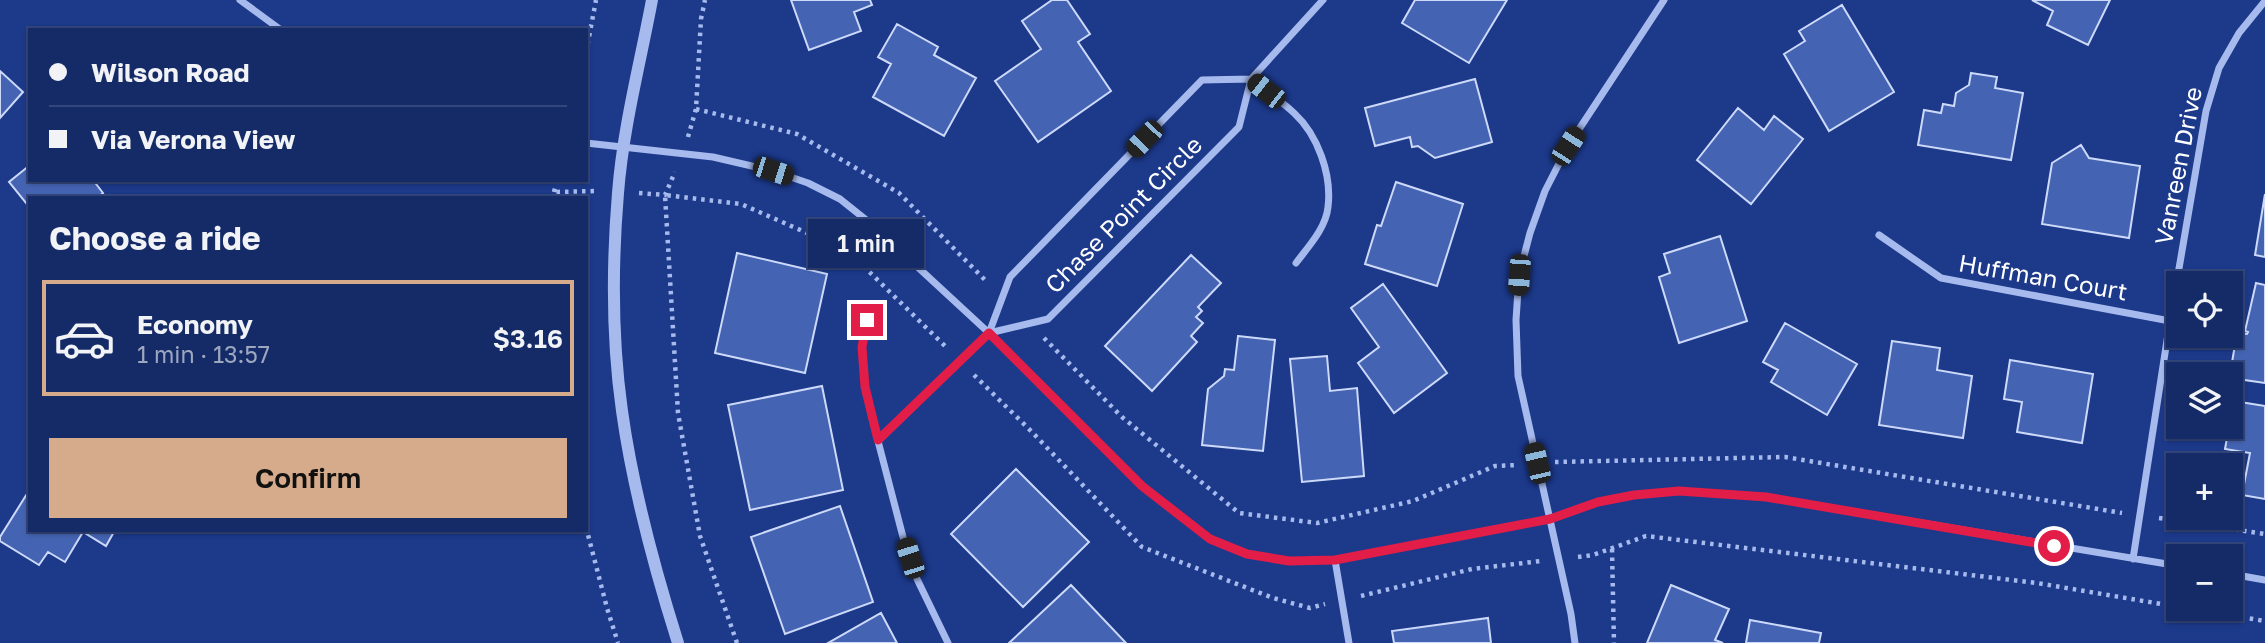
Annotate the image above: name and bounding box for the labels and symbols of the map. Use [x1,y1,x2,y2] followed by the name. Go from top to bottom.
[1243,70,1290,112] car
[2148,84,2207,247] street label: Vanreen Drive
[1122,117,1167,161] car
[1548,123,1589,169] car
[1038,129,1207,298] street label: Chase Point Circle
[750,155,797,187] car
[809,218,925,268] callout: 1 min
[1957,247,2130,306] street label: Huffman Court
[1508,253,1531,297] car
[851,304,883,336] route end
[1523,440,1552,486] car
[2038,530,2070,562] route start
[894,535,927,581] car

